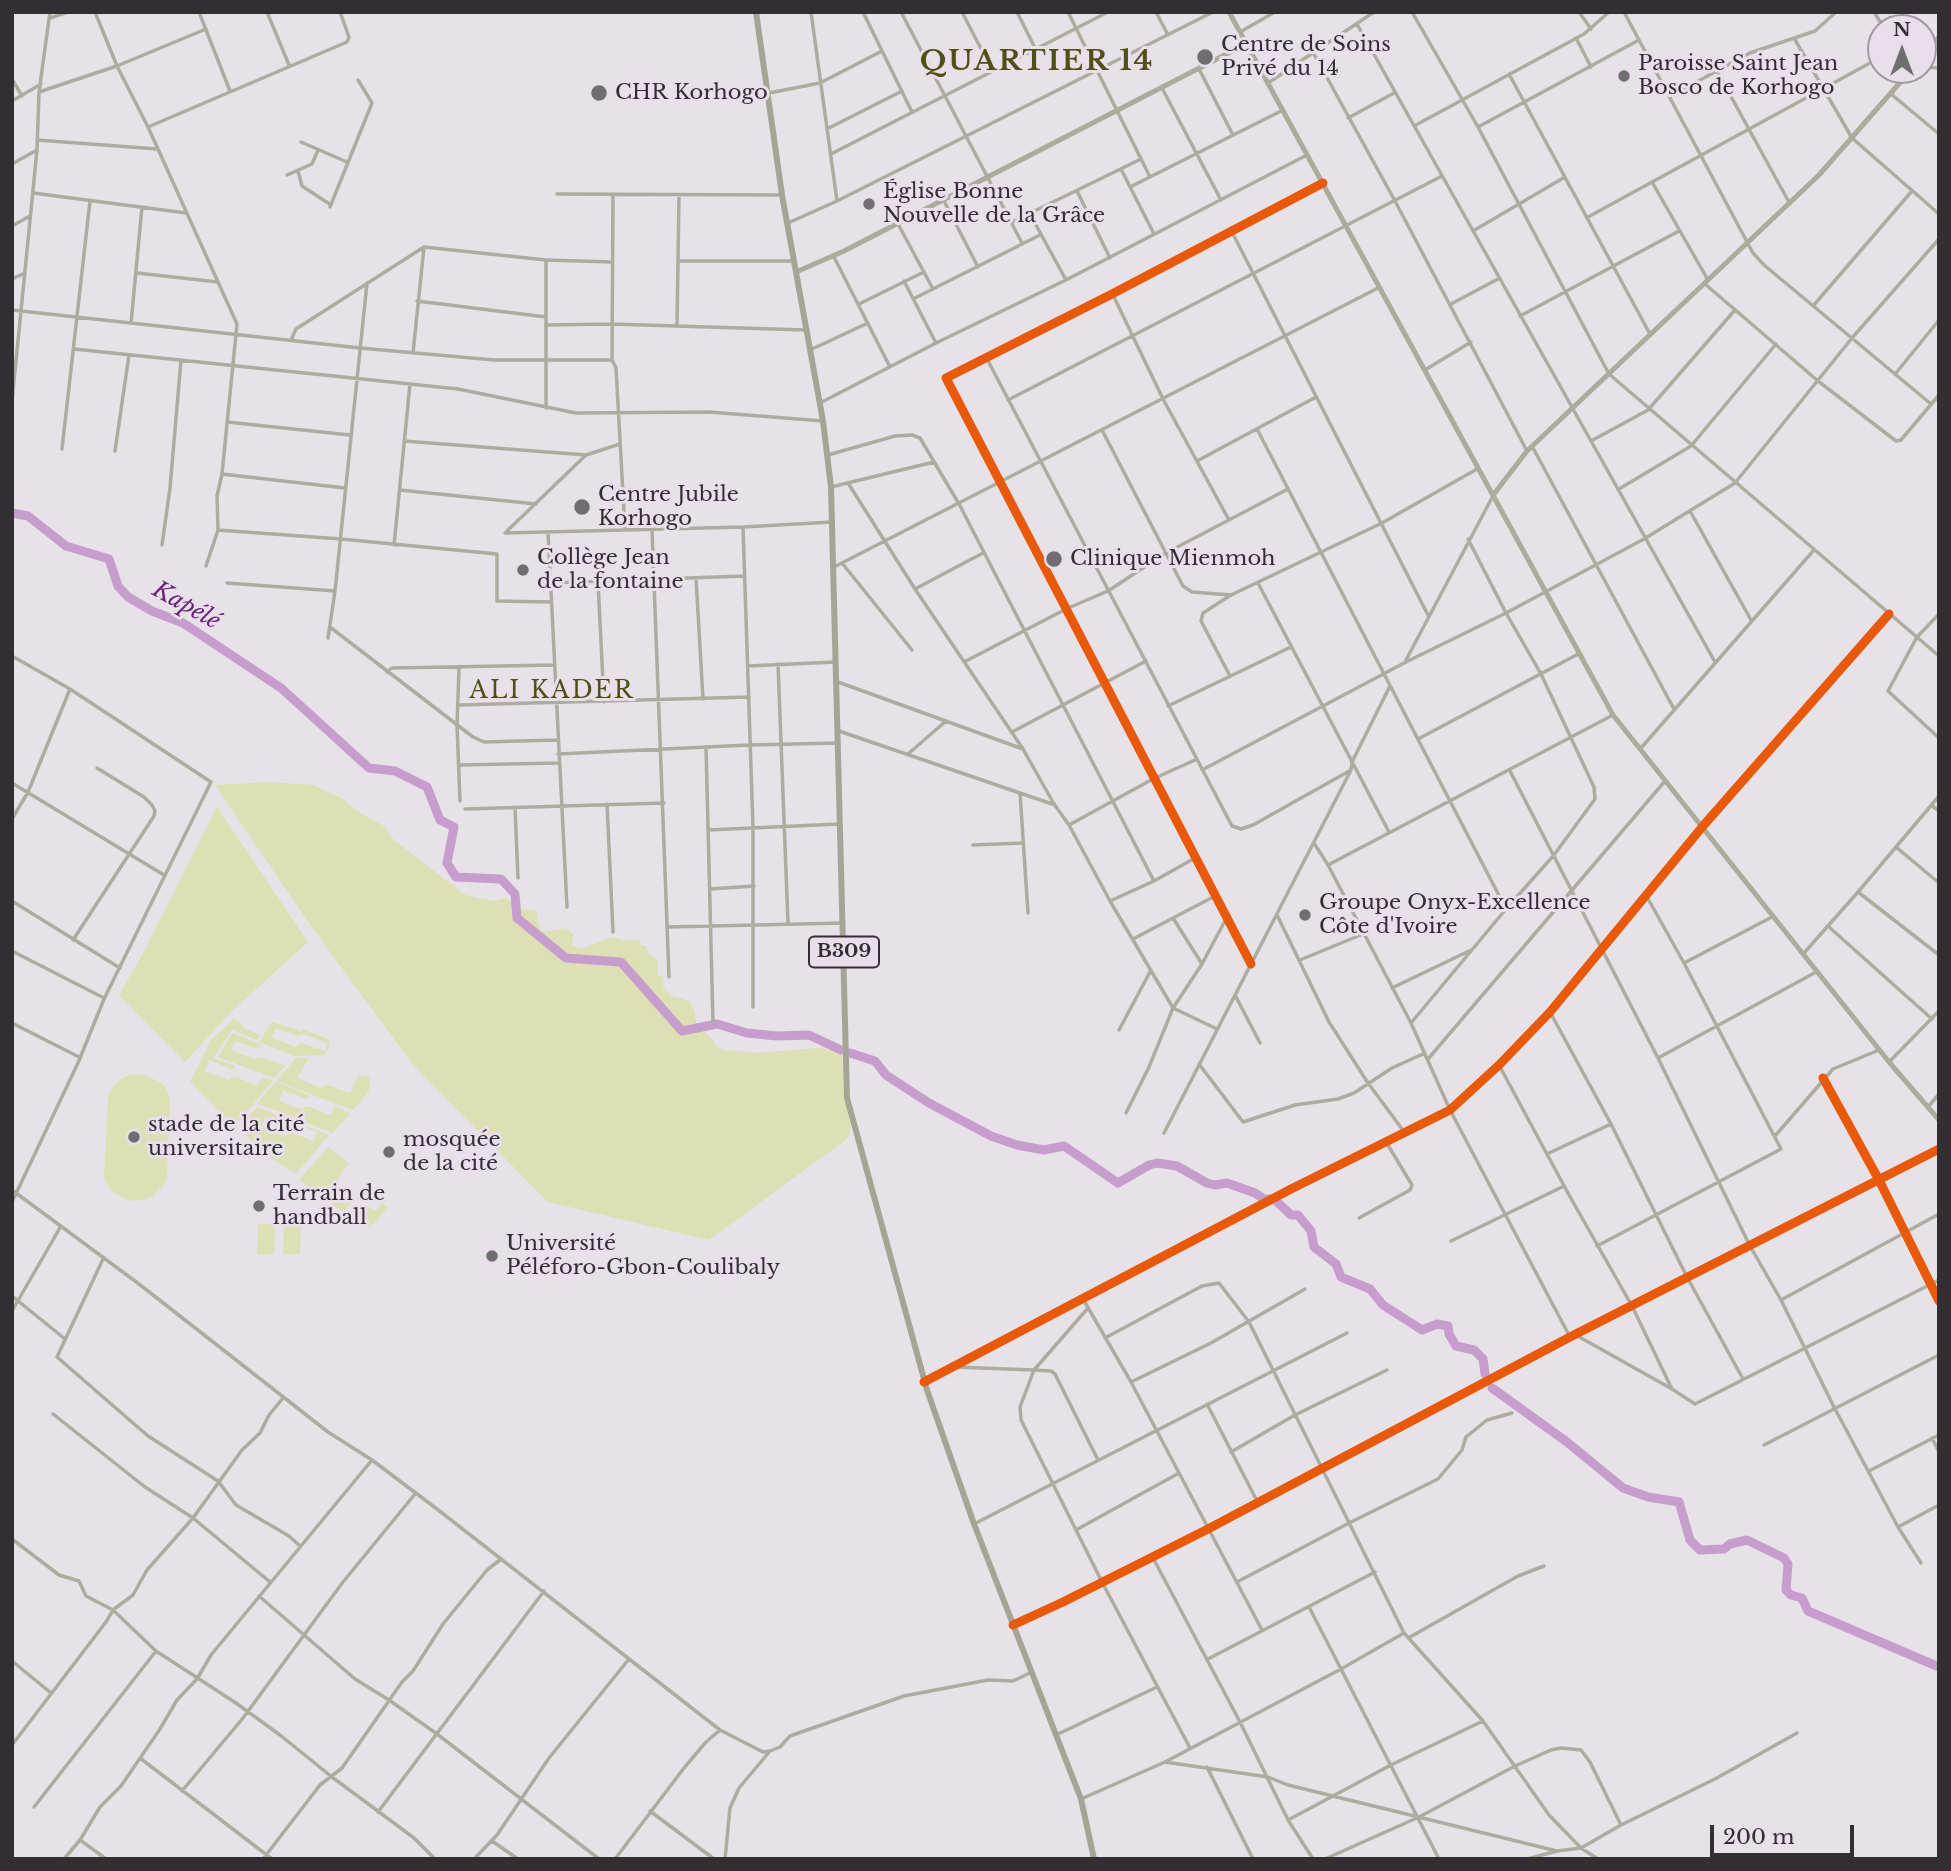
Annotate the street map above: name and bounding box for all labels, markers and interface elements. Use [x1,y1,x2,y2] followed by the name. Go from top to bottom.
[1867,14,1937,84] north arrow
[1893,18,1911,41] text: N
[1221,32,1391,82] place label: Centre de Soins Privé du 14
[921,45,1153,79] district label: QUARTIER 14
[1195,47,1215,67] marker: Centre de Soins Privé du 14
[1638,51,1838,101] place label: Paroisse Saint Jean Bosco de Korhogo
[1616,68,1632,84] marker: Paroisse Saint Jean Bosco de Korhogo
[615,80,768,106] place label: CHR Korhogo
[589,83,609,103] marker: CHR Korhogo
[883,179,1105,229] place label: Église Bonne Nouvelle de la Grâce
[861,196,877,212] marker: Église Bonne Nouvelle de la Grâce
[598,482,739,532] place label: Centre Jubile Korhogo
[572,497,592,517] marker: Centre Jubile Korhogo
[537,545,684,595] place label: Collège Jean de la fontaine
[1070,546,1276,572] place label: Clinique Mienmoh
[1044,549,1064,569] marker: Clinique Mienmoh
[515,562,531,578] marker: Collège Jean de la fontaine
[147,576,225,636] water label: Kapélé
[470,677,634,705] district label: ALI KADER
[1319,890,1590,940] place label: Groupe Onyx-Excellence Côte d'Ivoire
[1297,907,1313,923] marker: Groupe Onyx-Excellence Côte d'Ivoire
[809,936,879,968] road number: B309
[148,1112,304,1162] place label: stade de la cité universitaire
[403,1127,501,1177] place label: mosquée de la cité
[126,1129,142,1145] marker: stade de la cité universitaire
[381,1144,397,1160] marker: mosquée de la cité
[273,1181,385,1231] place label: Terrain de handball
[251,1198,267,1214] marker: Terrain de handball
[506,1231,780,1281] place label: Université Péléforo-Gbon-Coulibaly
[484,1248,500,1264] marker: Université Péléforo-Gbon-Coulibaly
[1713,1812,1856,1856] scale bar
[1723,1824,1794,1850] text: 200 m

